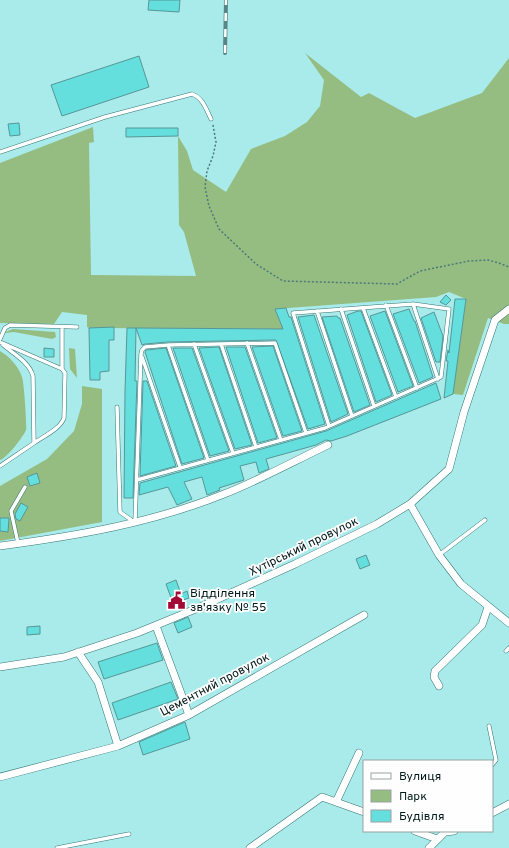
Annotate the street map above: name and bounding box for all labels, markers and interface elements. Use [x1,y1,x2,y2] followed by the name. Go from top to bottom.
[247,514,361,580] street label: Хутірський провулок
[190,586,266,616] place label: Відділення зв'язку № 55
[167,591,187,611] public building icon: Відділення зв'язку № 55
[158,649,272,721] street label: Цементний провулок
[363,760,493,832] legend
[399,769,441,785] text: Вулиця
[399,789,427,805] text: Парк
[399,809,445,825] text: Будівля

